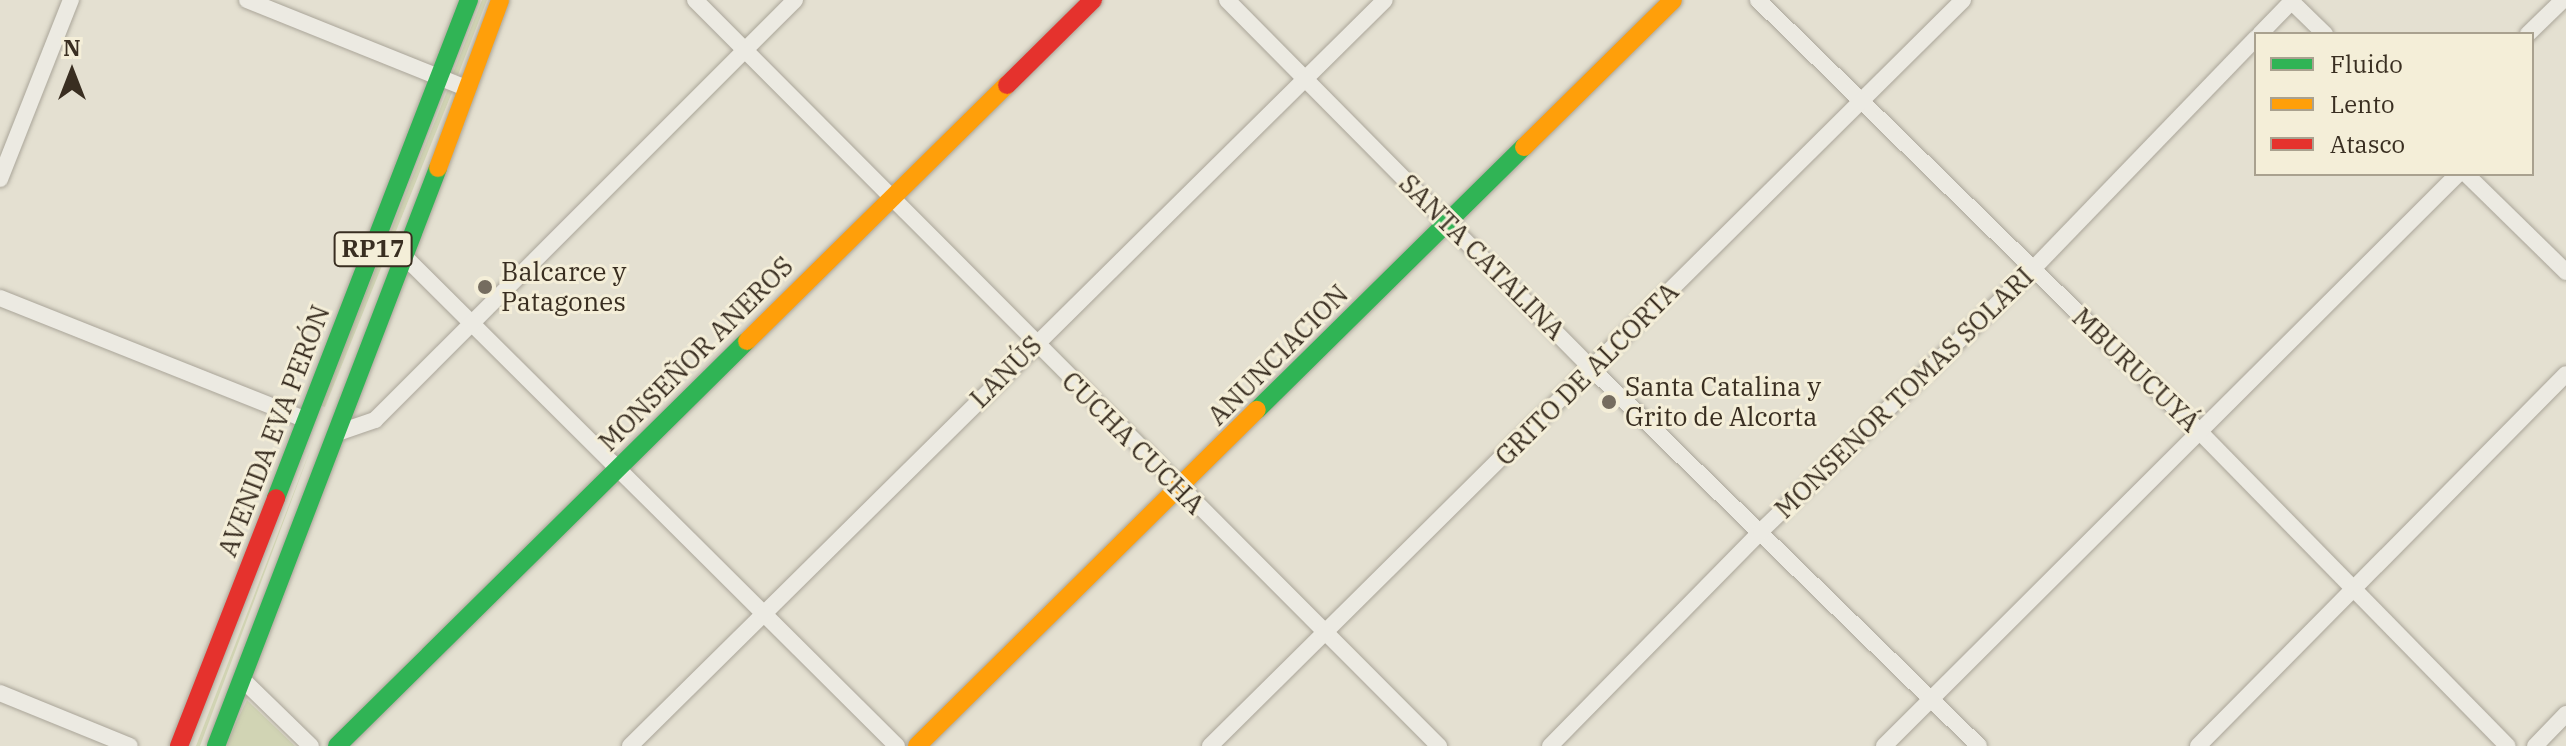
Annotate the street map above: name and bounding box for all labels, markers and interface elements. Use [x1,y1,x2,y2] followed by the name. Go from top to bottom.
[32,32,112,112] north arrow
[2254,32,2534,176] legend
[63,33,81,62] text: N
[2330,48,2403,80] text: Fluido
[2330,88,2394,120] text: Lento
[2330,128,2405,160] text: Atasco
[1393,168,1571,346] street label: SANTA CATALINA
[333,229,413,269] road number: RP17
[592,250,800,458] street label: MONSEÑOR ANEROS
[501,256,626,318] place label: Balcarce y Patagones
[1768,261,2040,525] street label: MONSENOR TOMAS SOLARI
[1489,276,1685,472] street label: GRITO DE ALCORTA
[476,278,494,296] marker: Balcarce y Patagones
[1202,279,1354,431] street label: ANUNCIACION
[212,301,336,561] street label: AVENIDA EVA PERÓN
[2066,302,2206,438] street label: MBURUCUYÁ
[964,330,1048,414] street label: LANÚS
[1055,365,1211,521] street label: CUCHA CUCHA
[1625,371,1821,432] place label: Santa Catalina y Grito de Alcorta
[1600,393,1618,411] marker: Santa Catalina y Grito de Alcorta

